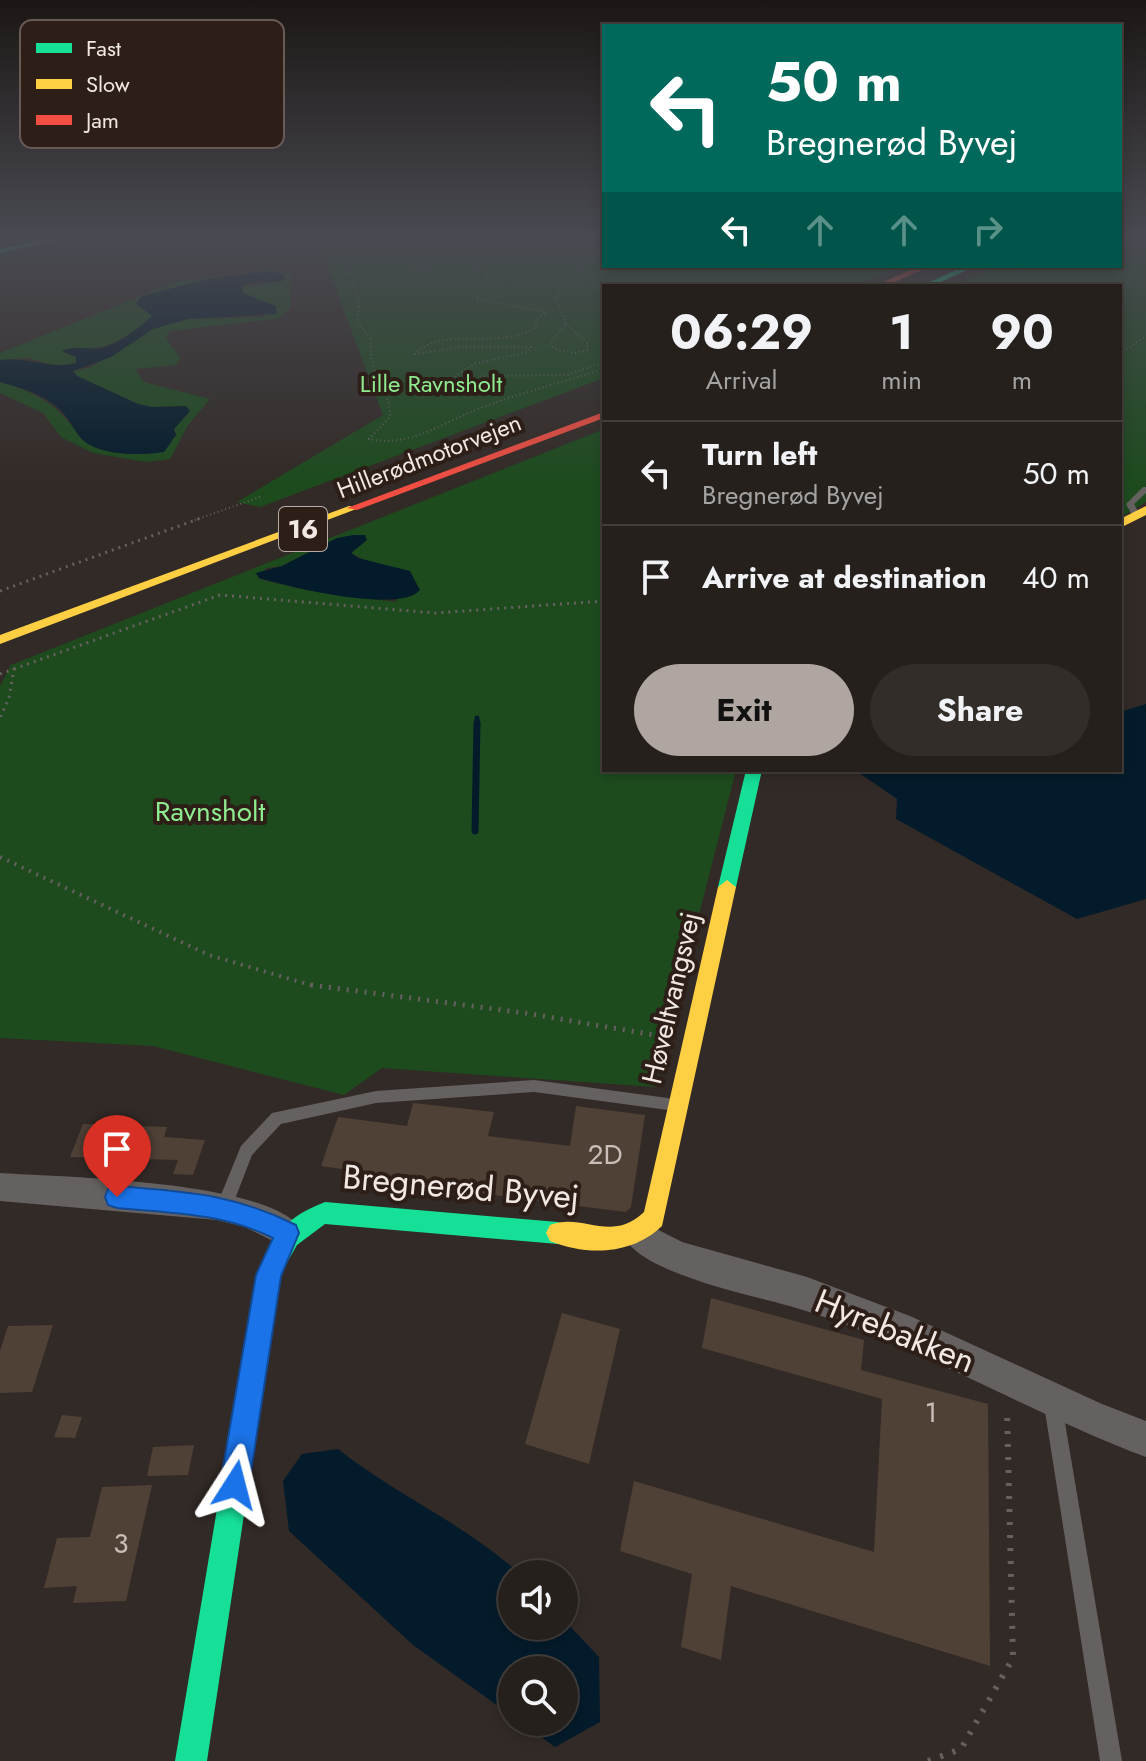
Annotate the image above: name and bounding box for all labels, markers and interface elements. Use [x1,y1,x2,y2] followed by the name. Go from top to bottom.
[20,20,284,148] legend
[86,32,122,64] text: Fast
[766,41,902,122] text: 50 m
[634,56,738,160] icon: left
[86,68,130,100] text: Slow
[83,104,119,136] text: Jam
[766,116,1018,168] text: Bregnerød Byvej
[714,208,758,252] icon: left
[798,208,842,252] icon: ahead
[882,208,926,252] icon: ahead
[966,208,1010,252] icon: right
[670,298,813,367] text: 06:29
[889,298,914,367] text: 1
[990,298,1054,367] text: 90
[706,361,777,399] text: Arrival
[881,361,922,399] text: min
[1012,361,1032,399] text: m
[360,366,502,401] park label: Lille Ravnsholt
[332,405,526,507] street label: Hillerødmotorvejen
[702,433,817,476] text: Turn left
[634,451,678,495] icon: left
[1023,452,1090,495] text: 50 m
[702,476,884,514] text: Bregnerød Byvej
[279,507,327,551] road number: 16
[634,555,678,599] icon: arrive
[702,556,987,599] text: Arrive at destination
[1022,556,1090,599] text: 40 m
[634,664,854,756] button: Exit
[870,664,1090,756] button: Share
[155,791,266,832] park label: Ravnsholt
[631,908,711,1088] street label: Høveltvangsvej
[83,1115,151,1197] pin
[95,1127,139,1171] icon: arrive
[588,1134,622,1175] house number: 2D
[341,1152,581,1222] street label: Bregnerød Byvej
[808,1277,982,1385] street label: Hyrebakken
[925,1392,937,1433] house number: 1
[193,1443,277,1527] position arrow
[113,1523,129,1564] house number: 3
[498,1560,578,1736] map controls
[498,1560,578,1640] button: sound
[498,1656,578,1736] button: search

